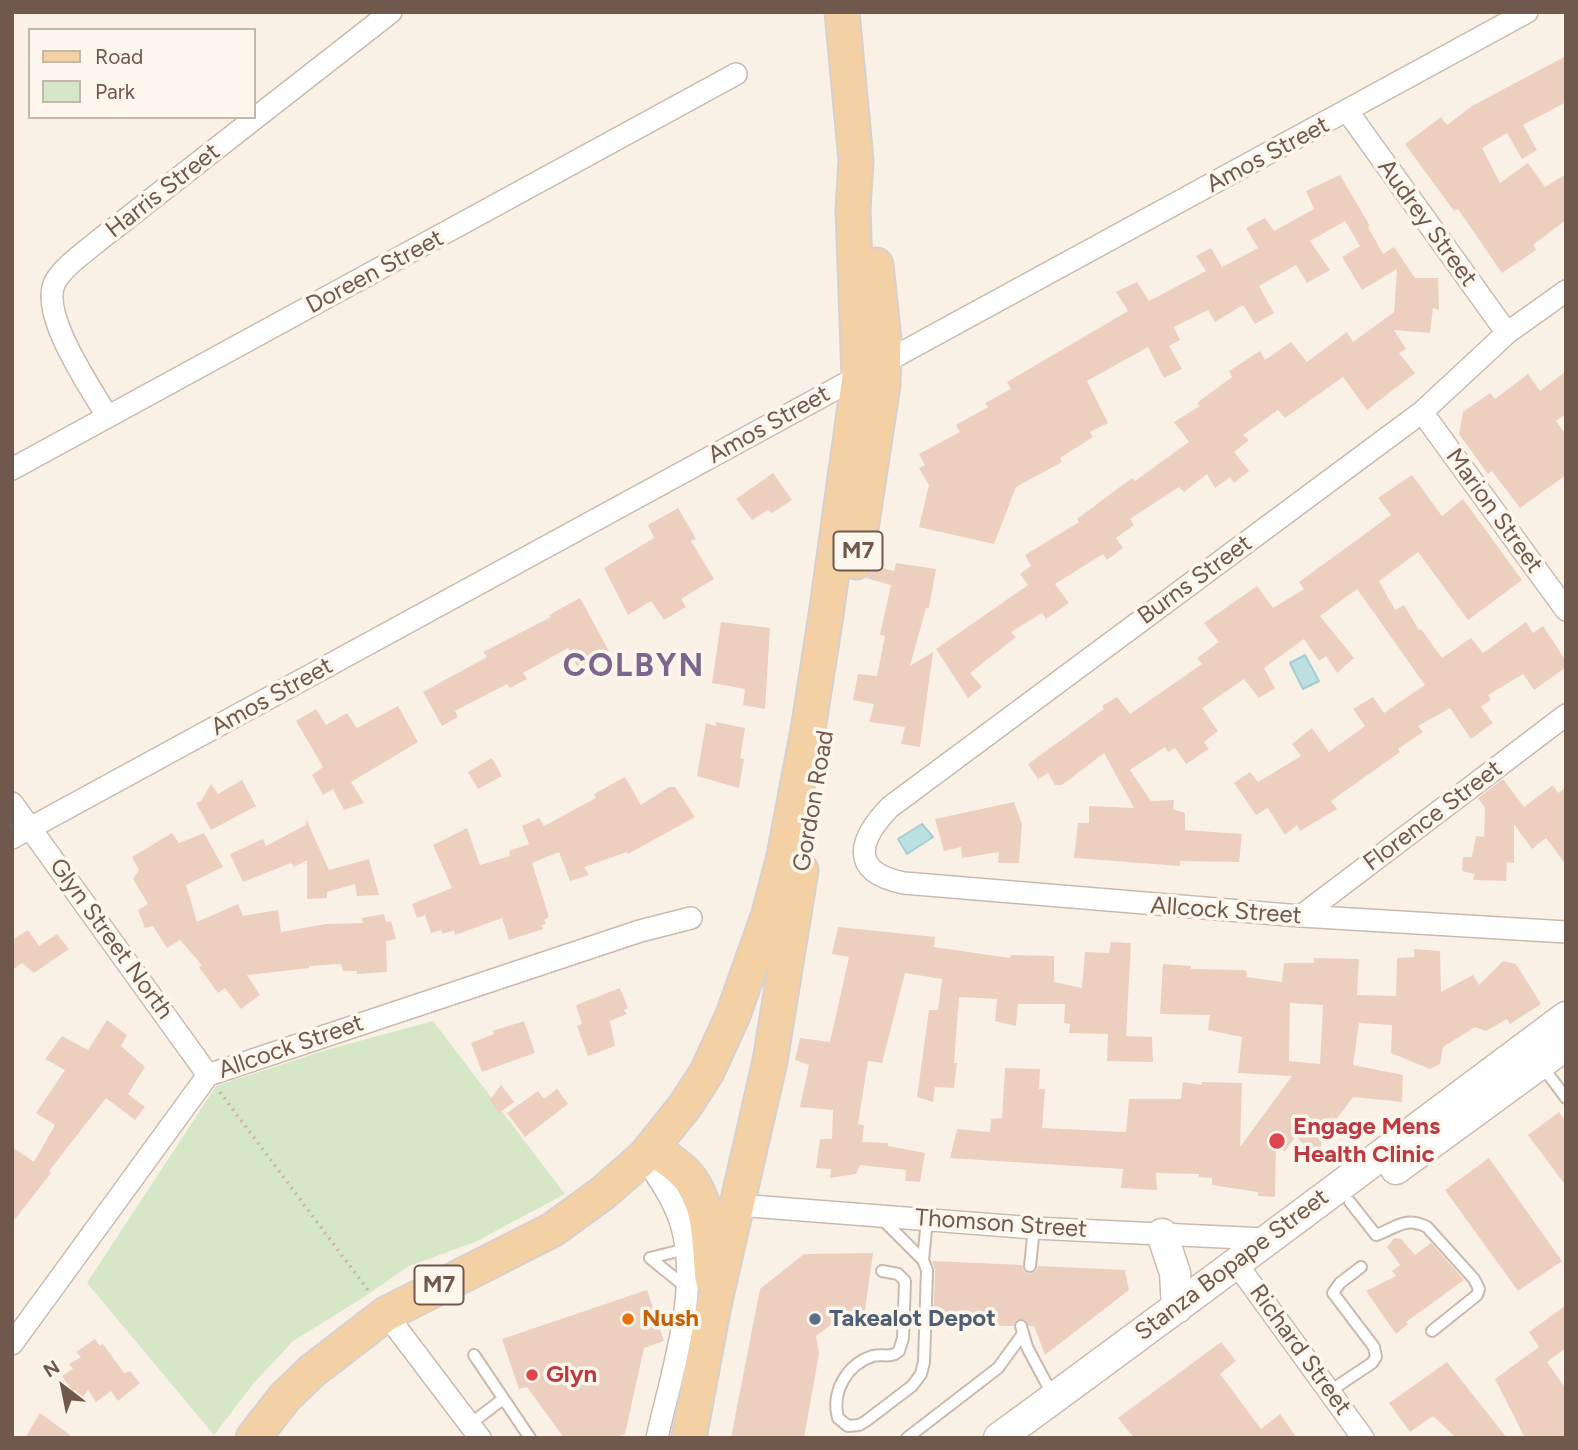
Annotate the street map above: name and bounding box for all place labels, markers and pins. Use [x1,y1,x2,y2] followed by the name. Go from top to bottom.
[1293,1113,1440,1169] place label: Engage Mens Health Clinic
[1267,1131,1287,1151] marker: Engage Mens Health Clinic
[642,1305,699,1333] place label: Nush
[829,1305,996,1333] place label: Takealot Depot
[620,1311,636,1327] marker: Nush
[807,1311,823,1327] marker: Takealot Depot
[546,1361,597,1389] place label: Glyn
[524,1367,540,1383] marker: Glyn

